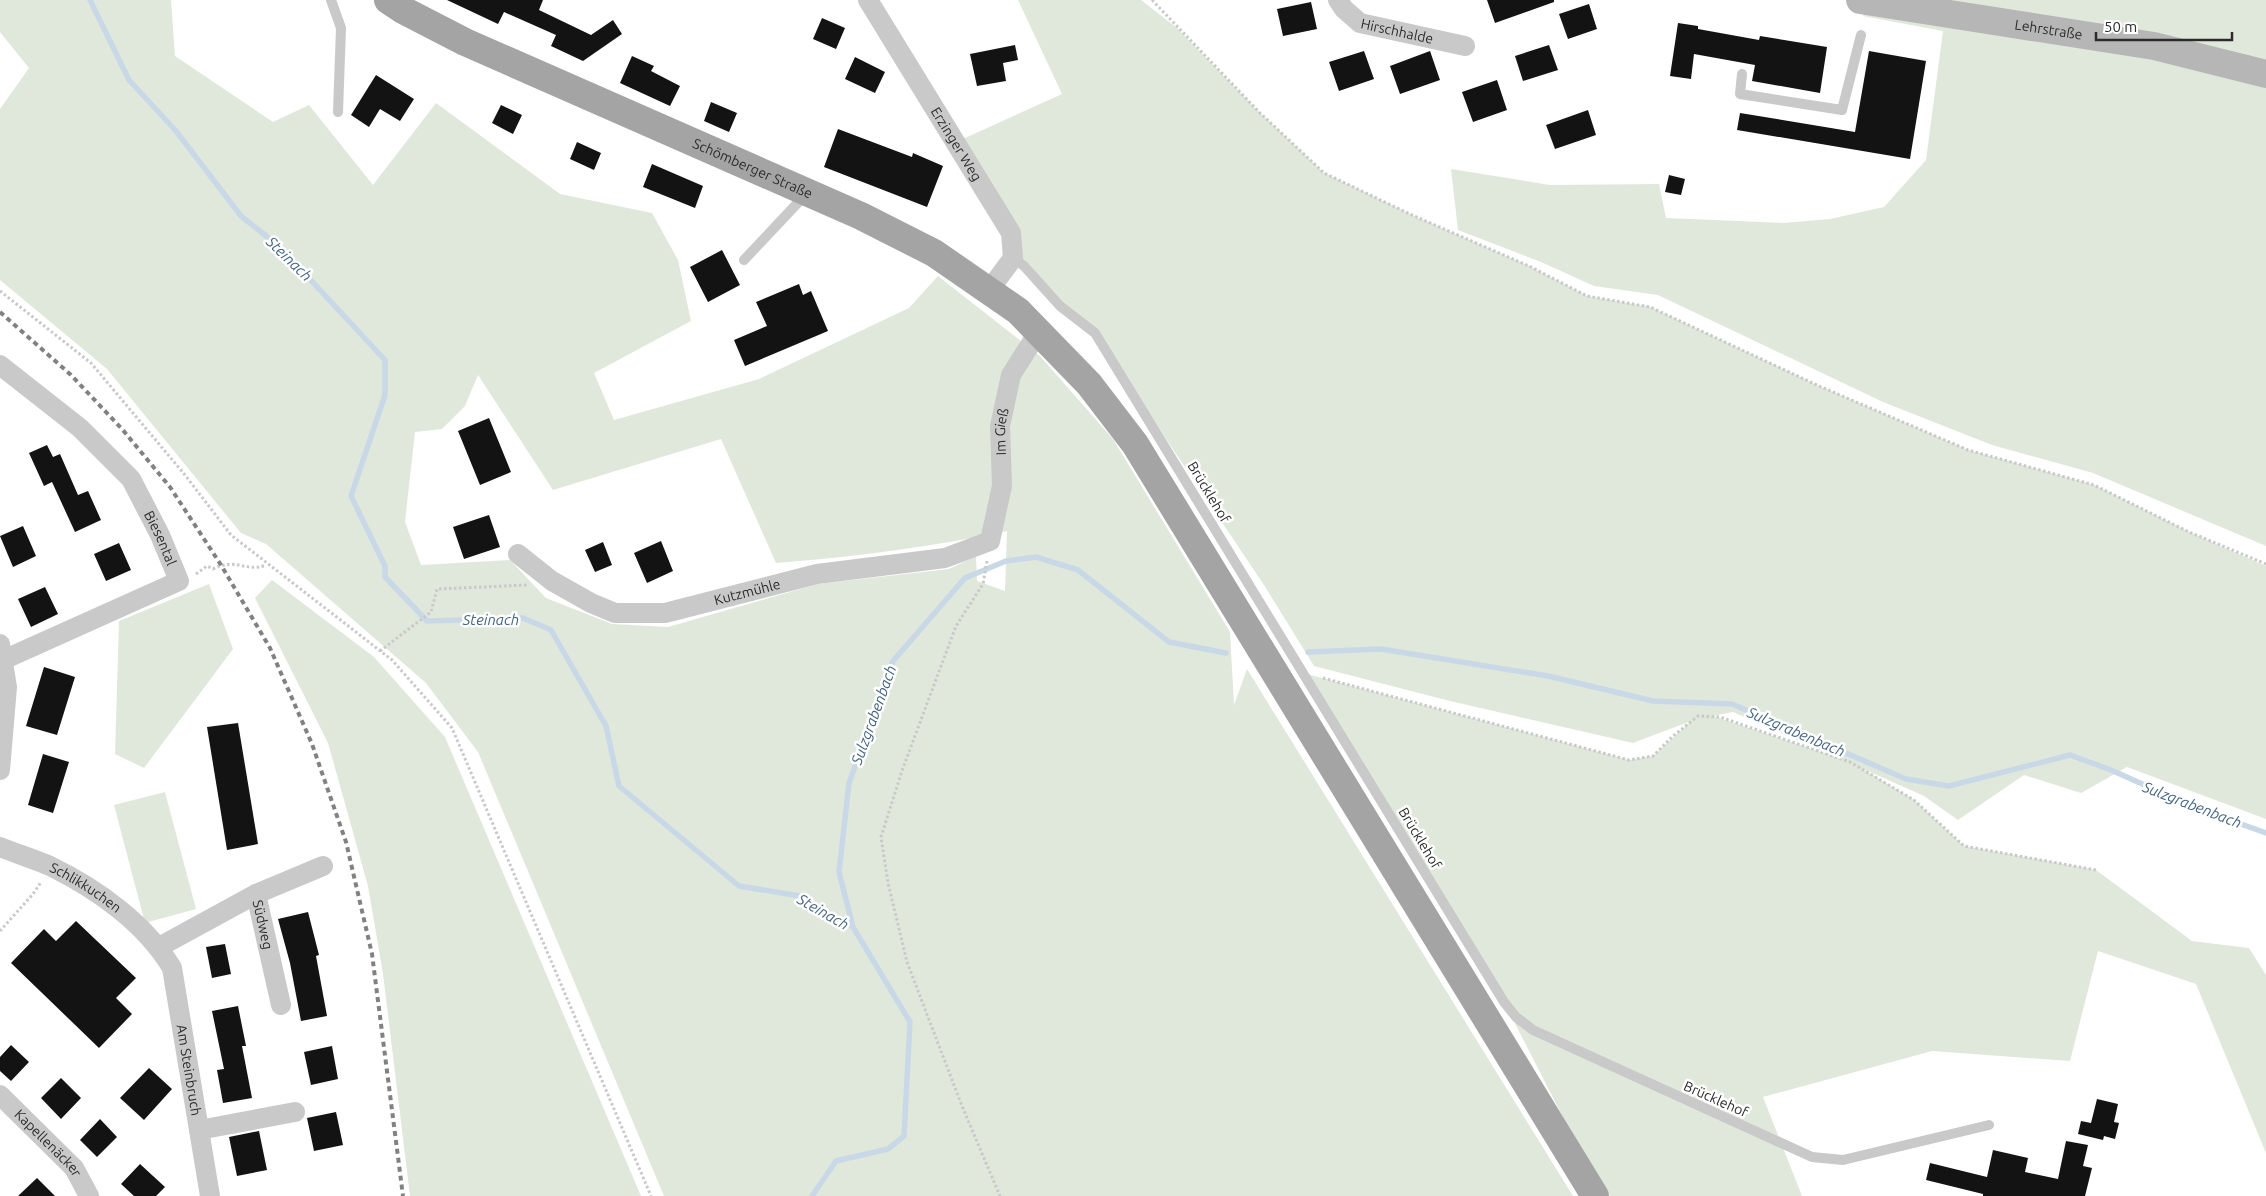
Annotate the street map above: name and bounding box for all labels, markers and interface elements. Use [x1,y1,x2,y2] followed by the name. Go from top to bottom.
[2096,10,2232,42] scale bar
[1359,15,1435,47] street label: Hirschhalde
[2014,16,2084,43] street label: Lehrstraße
[2104,18,2137,35] text: 50 m
[928,104,985,184] street label: Erzinger Weg
[690,135,815,202] street label: Schömberger Straße
[262,232,316,284] water label: Steinach
[992,406,1012,456] street label: Im Gieß
[1184,458,1234,526] street label: Brücklehof
[141,508,180,568] street label: Biesental
[712,576,782,608] street label: Kutzmühle
[462,611,519,628] water label: Steinach
[847,663,899,768] water label: Sulzgrabenbach
[1744,703,1848,760] water label: Sulzgrabenbach
[2139,778,2244,831] water label: Sulzgrabenbach
[1395,804,1445,872] street label: Brücklehof
[47,859,124,916] street label: Schlikkuchen
[794,890,852,933] water label: Steinach
[250,898,276,951] street label: Südweg
[174,1023,204,1117] street label: Am Steinbruch
[1681,1078,1751,1121] street label: Brücklehof
[11,1106,85,1180] street label: Kapellenäcker

